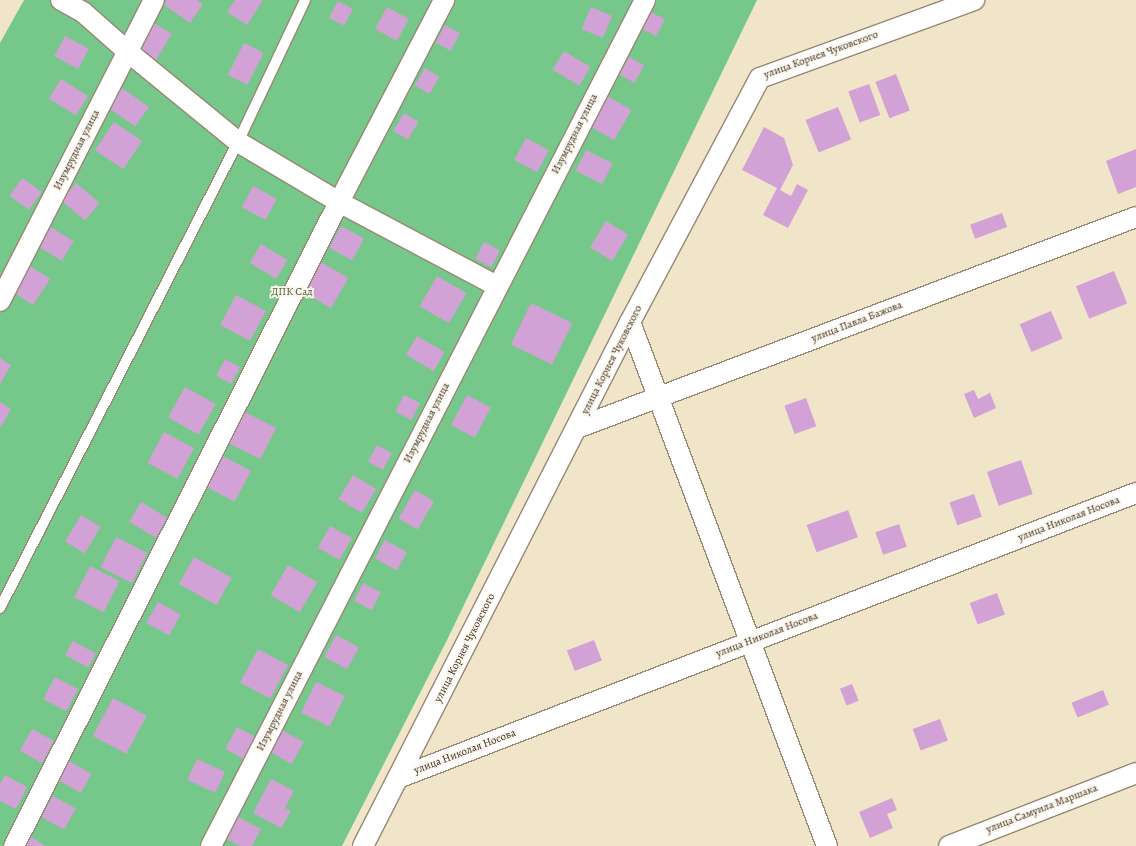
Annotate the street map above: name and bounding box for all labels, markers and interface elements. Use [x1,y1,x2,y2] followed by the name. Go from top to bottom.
[762,28,880,82] street label: улица Корнея Чуковского
[549,92,601,176] street label: Изумрудная улица
[51,108,103,192] street label: Изумрудная улица
[271,285,313,299] park label: ДПК Сад
[810,299,904,345] street label: улица Павла Бажова
[579,303,645,417] street label: улица Корнея Чуковского
[401,381,453,465] street label: Изумрудная улица
[1016,493,1122,545] street label: улица Николая Носова
[432,591,498,705] street label: улица Корнея Чуковского
[714,609,820,661] street label: улица Николая Носова
[254,669,306,753] street label: Изумрудная улица
[412,726,518,778] street label: улица Николая Носова
[984,782,1100,836] street label: улица Самуила Маршака

